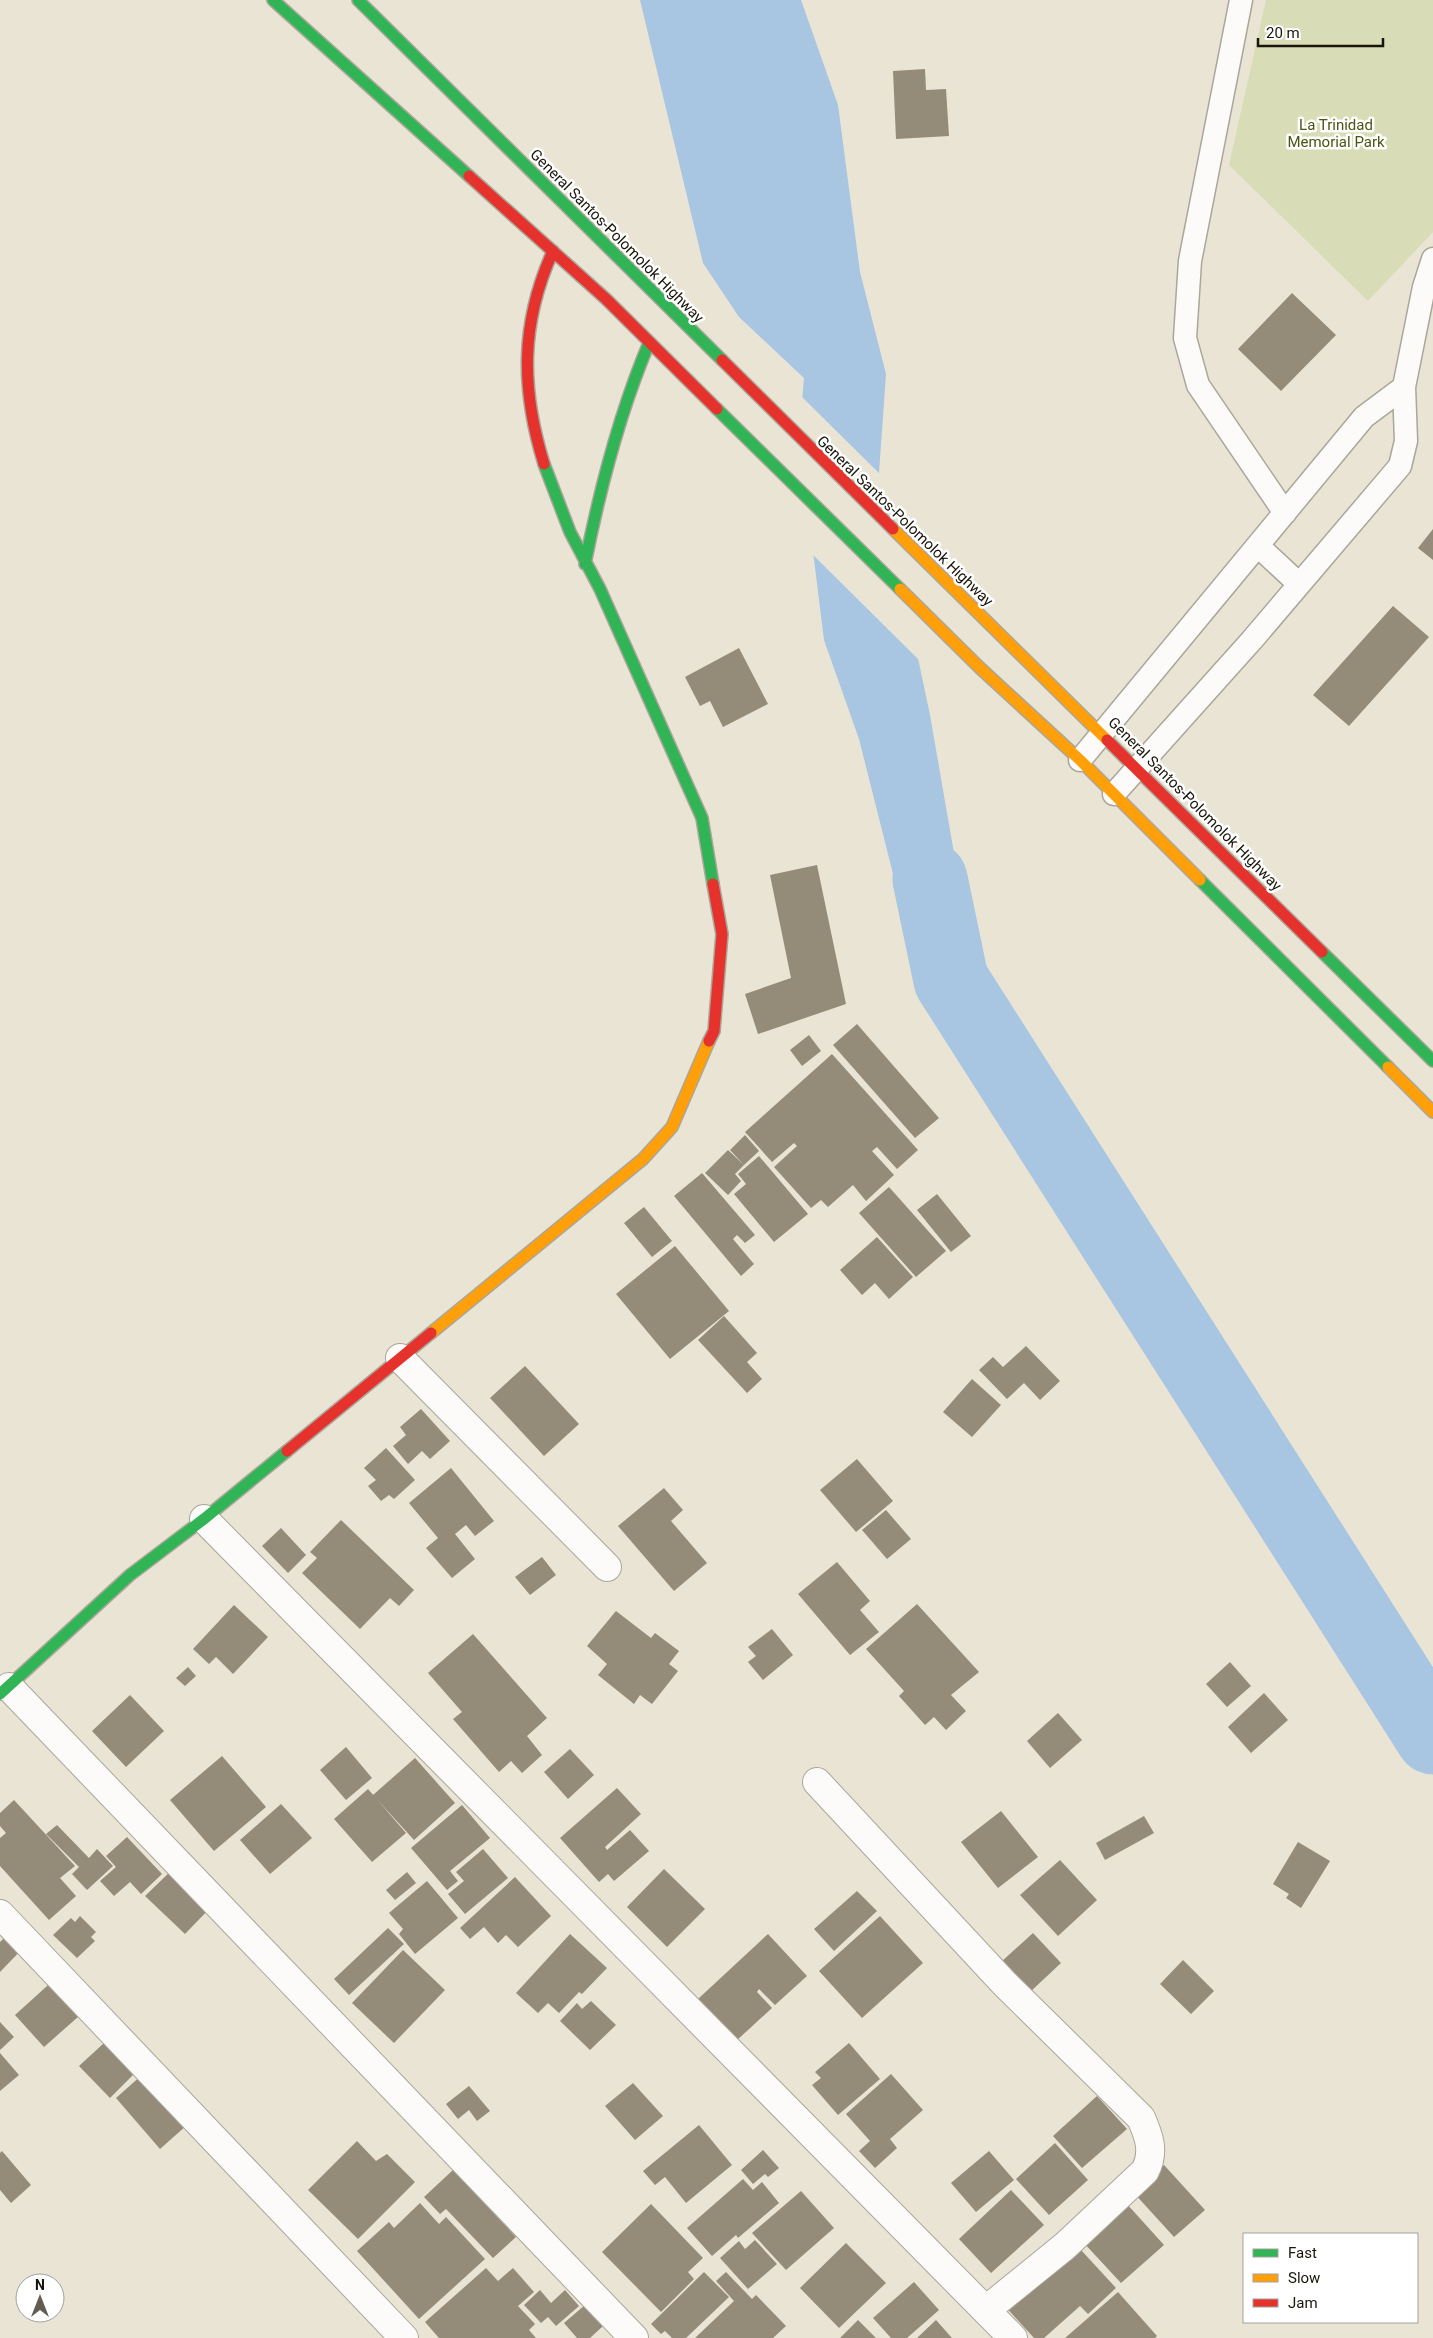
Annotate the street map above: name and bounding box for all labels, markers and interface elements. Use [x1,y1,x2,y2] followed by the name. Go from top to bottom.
[1258,15,1383,47] scale bar
[1266,24,1300,42] text: 20 m
[1287,116,1385,151] park label: La Trinidad Memorial Park
[526,145,708,327] street label: General Santos-Polomolok Highway
[813,432,997,610] street label: General Santos-Polomolok Highway
[1104,713,1286,895] street label: General Santos-Polomolok Highway
[1243,2233,1418,2323] legend
[1288,2244,1317,2262] text: Fast
[1288,2269,1320,2287] text: Slow
[15,2273,65,2323] north arrow
[35,2277,45,2293] text: N
[1288,2294,1318,2312] text: Jam

